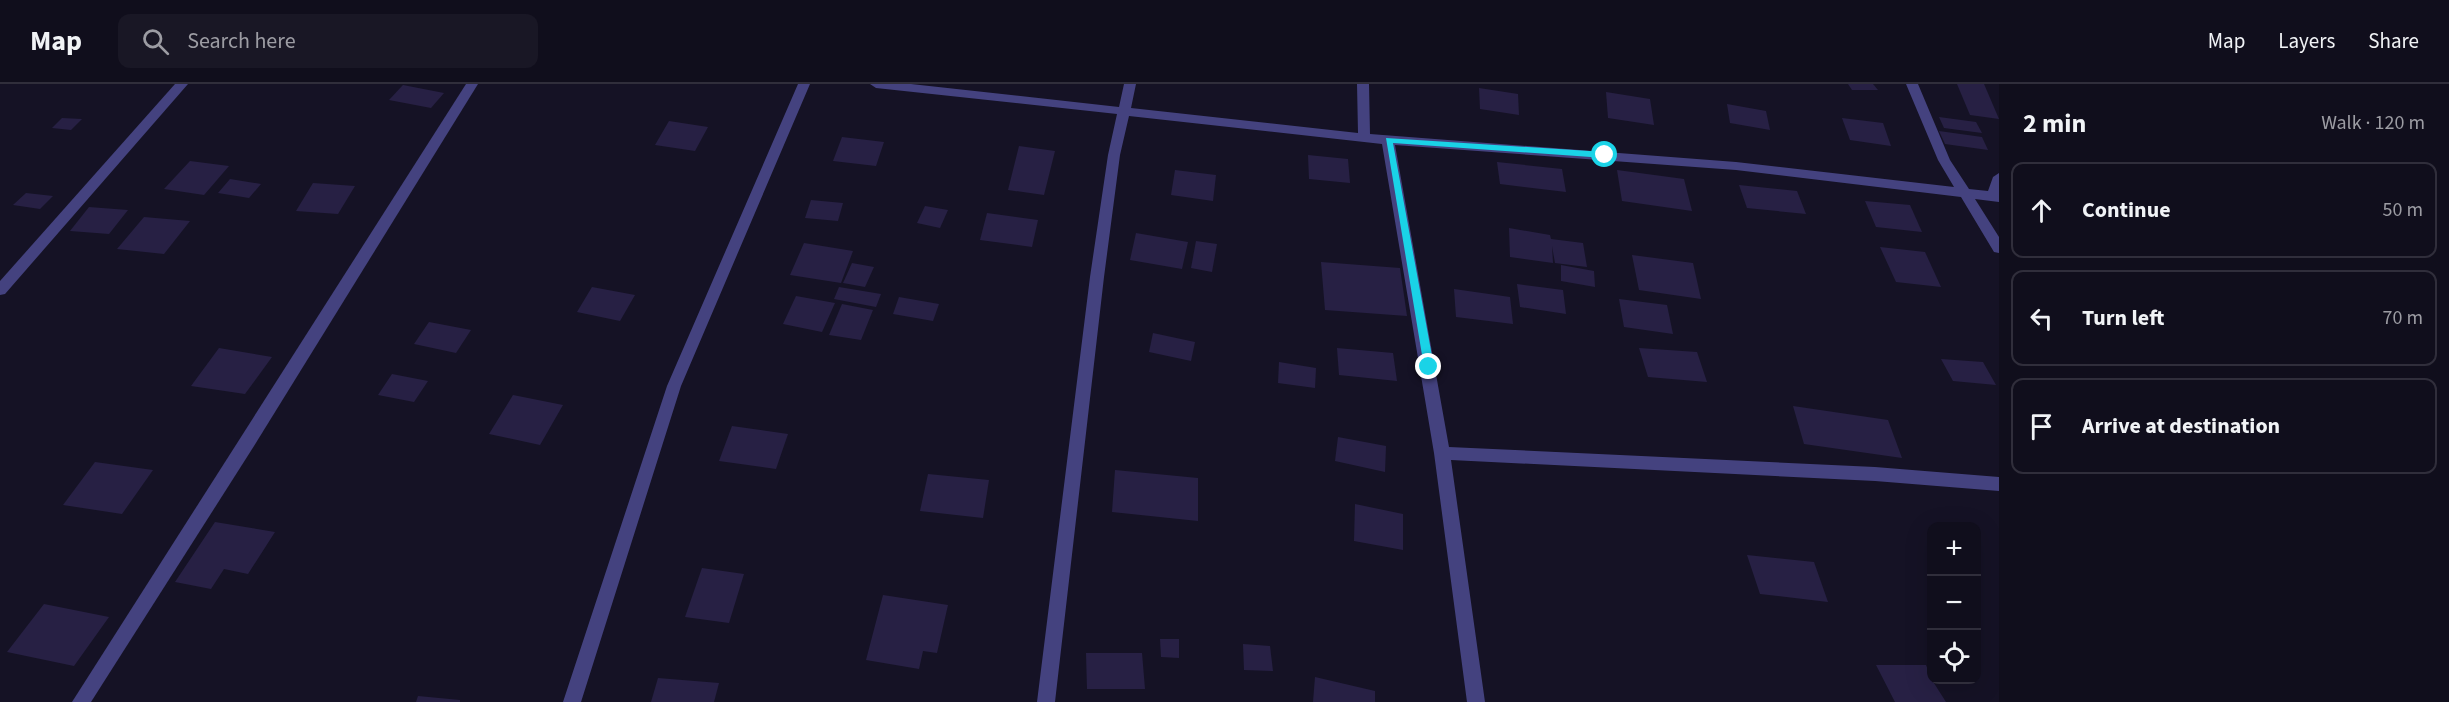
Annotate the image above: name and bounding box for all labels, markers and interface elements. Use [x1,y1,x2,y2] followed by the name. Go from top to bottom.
[118,14,538,68] search box
[30,21,82,61] text: Map
[139,25,172,58] icon: search
[187,25,296,57] text: Search here
[2208,26,2245,56] text: Map
[2278,26,2335,56] text: Layers
[2368,26,2419,56] text: Share
[2023,105,2086,142] text: 2 min
[2321,109,2425,137] text: Walk · 120 m
[1591,141,1617,167] route start
[2025,194,2058,227] icon: ahead
[2082,194,2171,226] text: Continue
[2383,196,2423,224] text: 50 m
[2025,302,2058,335] icon: left
[2082,302,2164,334] text: Turn left
[2383,304,2423,332] text: 70 m
[1415,353,1441,379] route end
[2025,410,2058,443] icon: arrive
[2082,410,2280,442] text: Arrive at destination
[1927,522,1981,684] map controls
[1927,522,1981,576] button: +
[1927,576,1981,630] button: −
[1927,630,1981,684] button: locate

